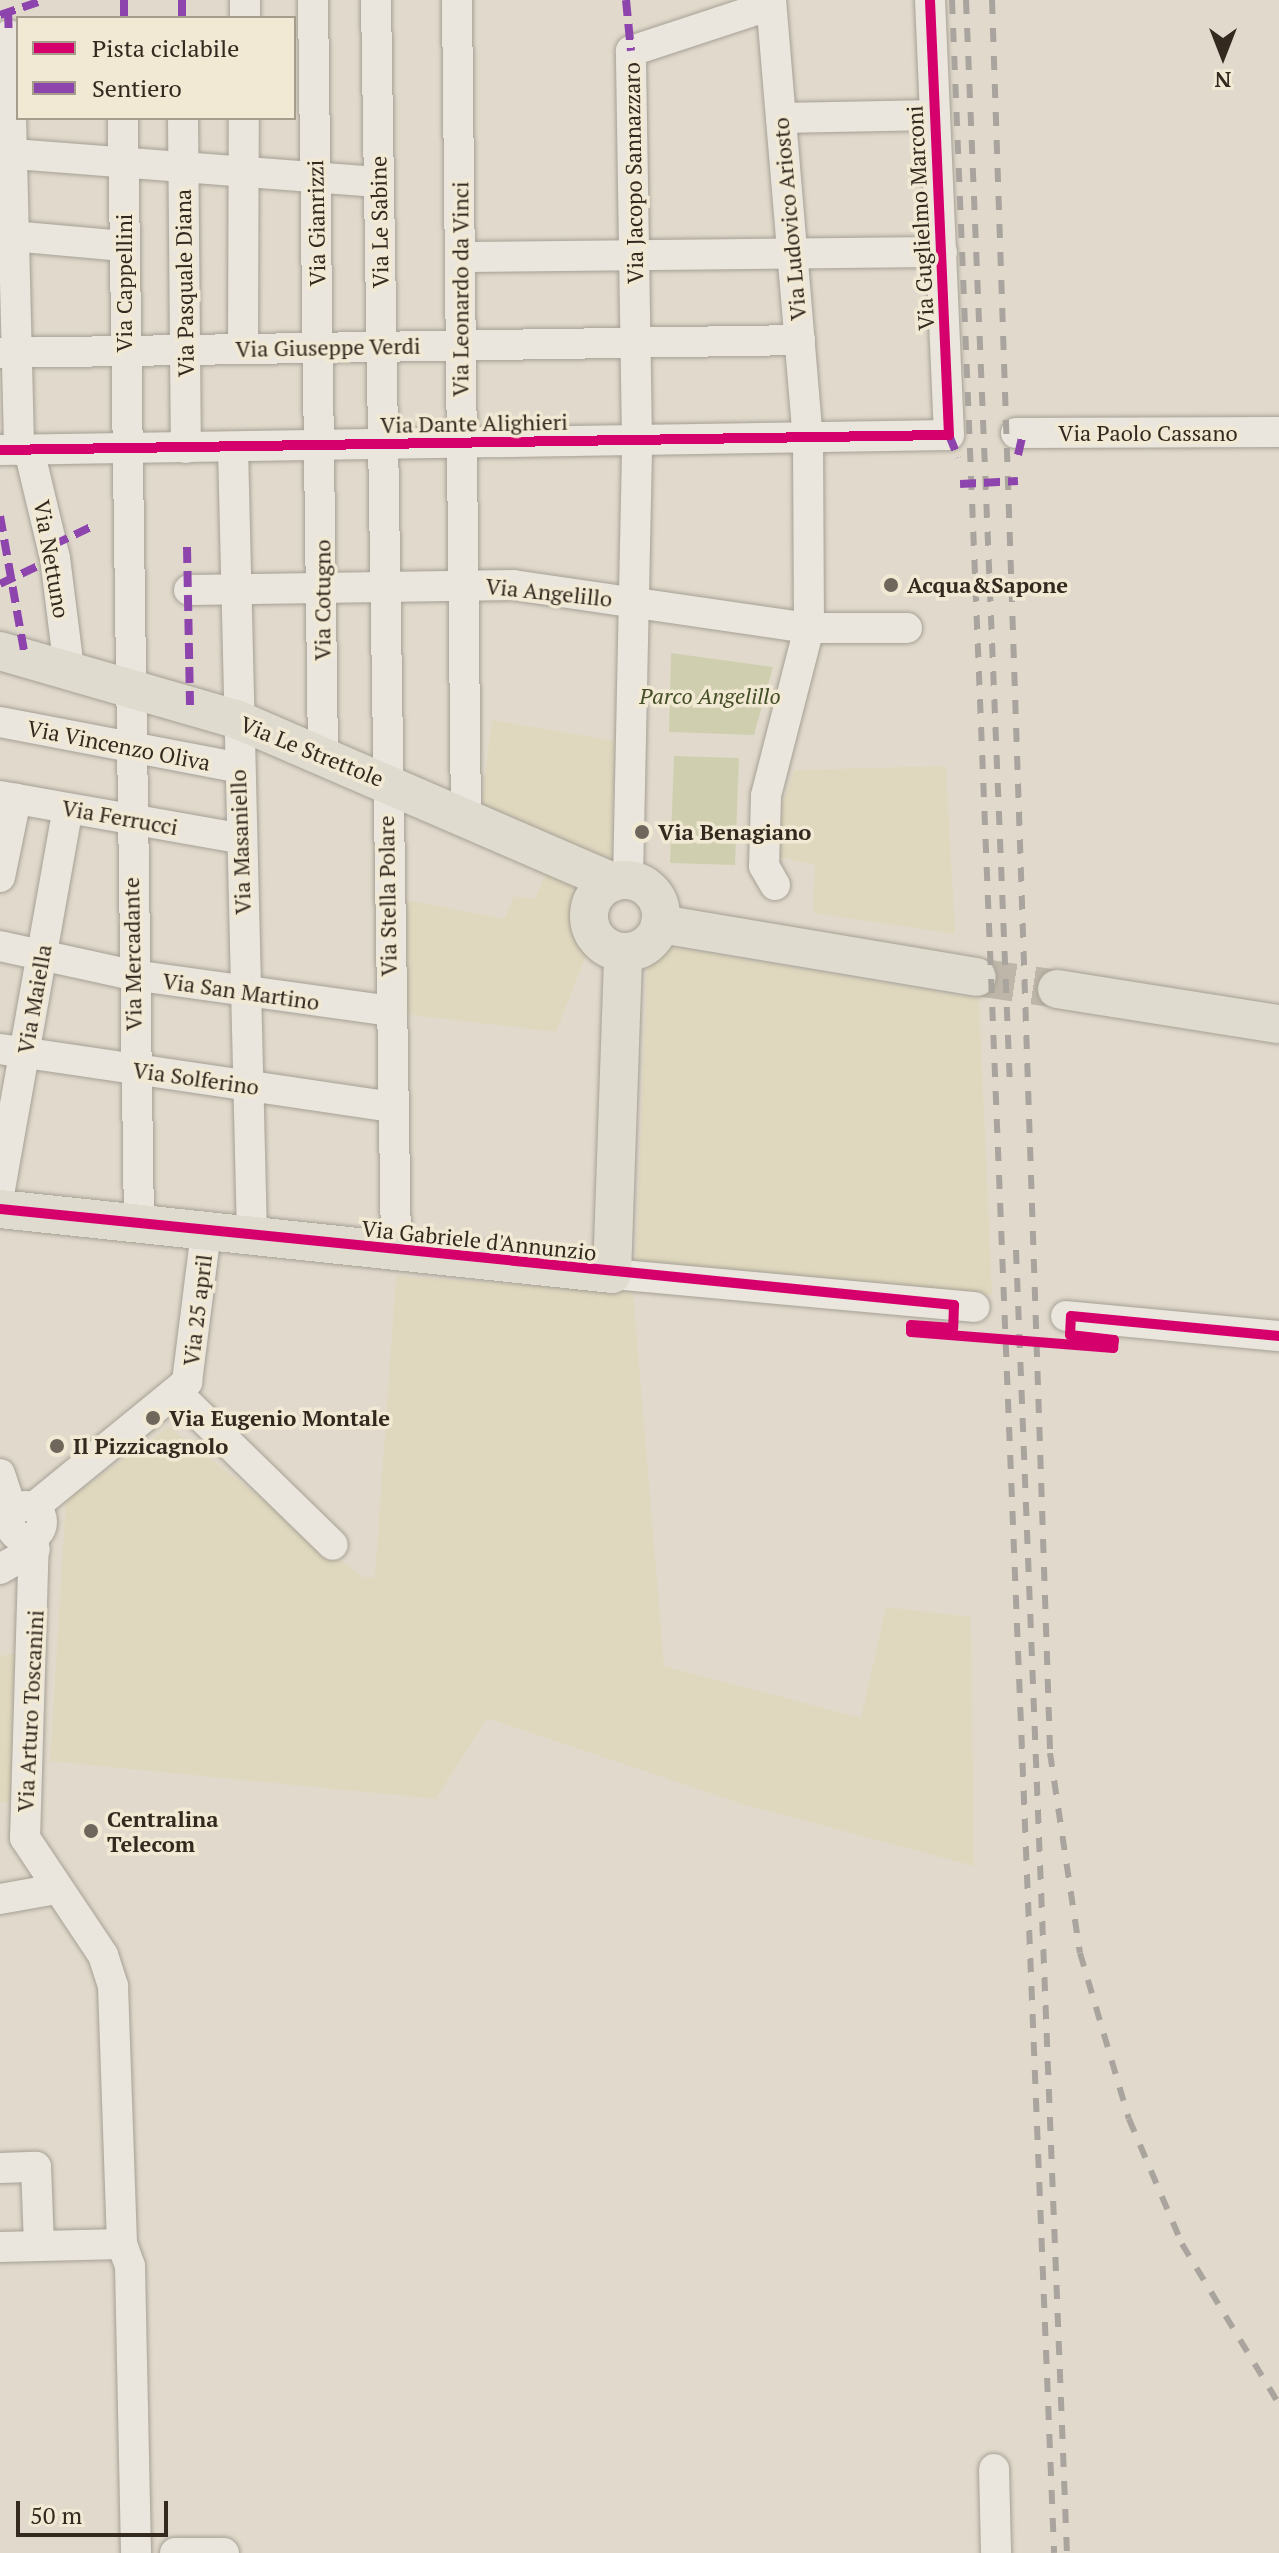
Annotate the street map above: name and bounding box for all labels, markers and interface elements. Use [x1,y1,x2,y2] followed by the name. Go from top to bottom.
[16,16,296,120] legend
[1183,16,1263,96] north arrow
[92,32,239,64] text: Pista ciclabile
[618,62,648,284] street label: Via Jacopo Sannazzaro
[1215,66,1231,95] text: N
[92,72,182,104] text: Sentiero
[901,105,939,331] street label: Via Guglielmo Marconi
[767,116,811,322] street label: Via Ludovico Ariosto
[365,156,393,288] street label: Via Le Sabine
[302,159,330,287] street label: Via Gianrizzi
[447,181,473,397] street label: Via Leonardo da Vinci
[169,189,199,377] street label: Via Pasquale Diana
[111,214,137,352] street label: Via Cappellini
[235,332,421,362] street label: Via Giuseppe Verdi
[380,408,568,438] street label: Via Dante Alighieri
[1058,420,1238,446] street label: Via Paolo Cassano
[29,498,75,620] street label: Via Nettuno
[309,539,335,661] street label: Via Cotugno
[484,572,614,612] street label: Via Angelillo
[907,572,1068,598] place label: Acqua&Sapone
[882,576,900,594] marker: Acqua&Sapone
[639,683,781,709] park label: Parco Angelillo
[236,710,388,792] street label: Via Le Strettole
[25,714,213,776] street label: Via Vincenzo Oliva
[224,769,256,915] street label: Via Masaniello
[60,794,180,840] street label: Via Ferrucci
[372,815,402,977] street label: Via Stella Polare
[658,819,811,845] place label: Via Benagiano
[633,823,651,841] marker: Via Benagiano
[117,877,147,1031] street label: Via Mercadante
[11,942,57,1056] street label: Via Maiella
[161,967,321,1015] street label: Via San Martino
[131,1056,261,1100] street label: Via Solferino
[360,1215,598,1265] street label: Via Gabriele d'Annunzio
[177,1253,217,1367] street label: Via 25 april
[169,1405,390,1431] place label: Via Eugenio Montale
[144,1409,162,1427] marker: Via Eugenio Montale
[73,1433,228,1459] place label: Il Pizzicagnolo
[48,1437,66,1455] marker: Il Pizzicagnolo
[12,1609,48,1813] street label: Via Arturo Toscanini
[107,1805,218,1856] place label: Centralina Telecom
[82,1822,100,1840] marker: Centralina Telecom
[20,2485,172,2535] scale bar
[30,2499,82,2531] text: 50 m

